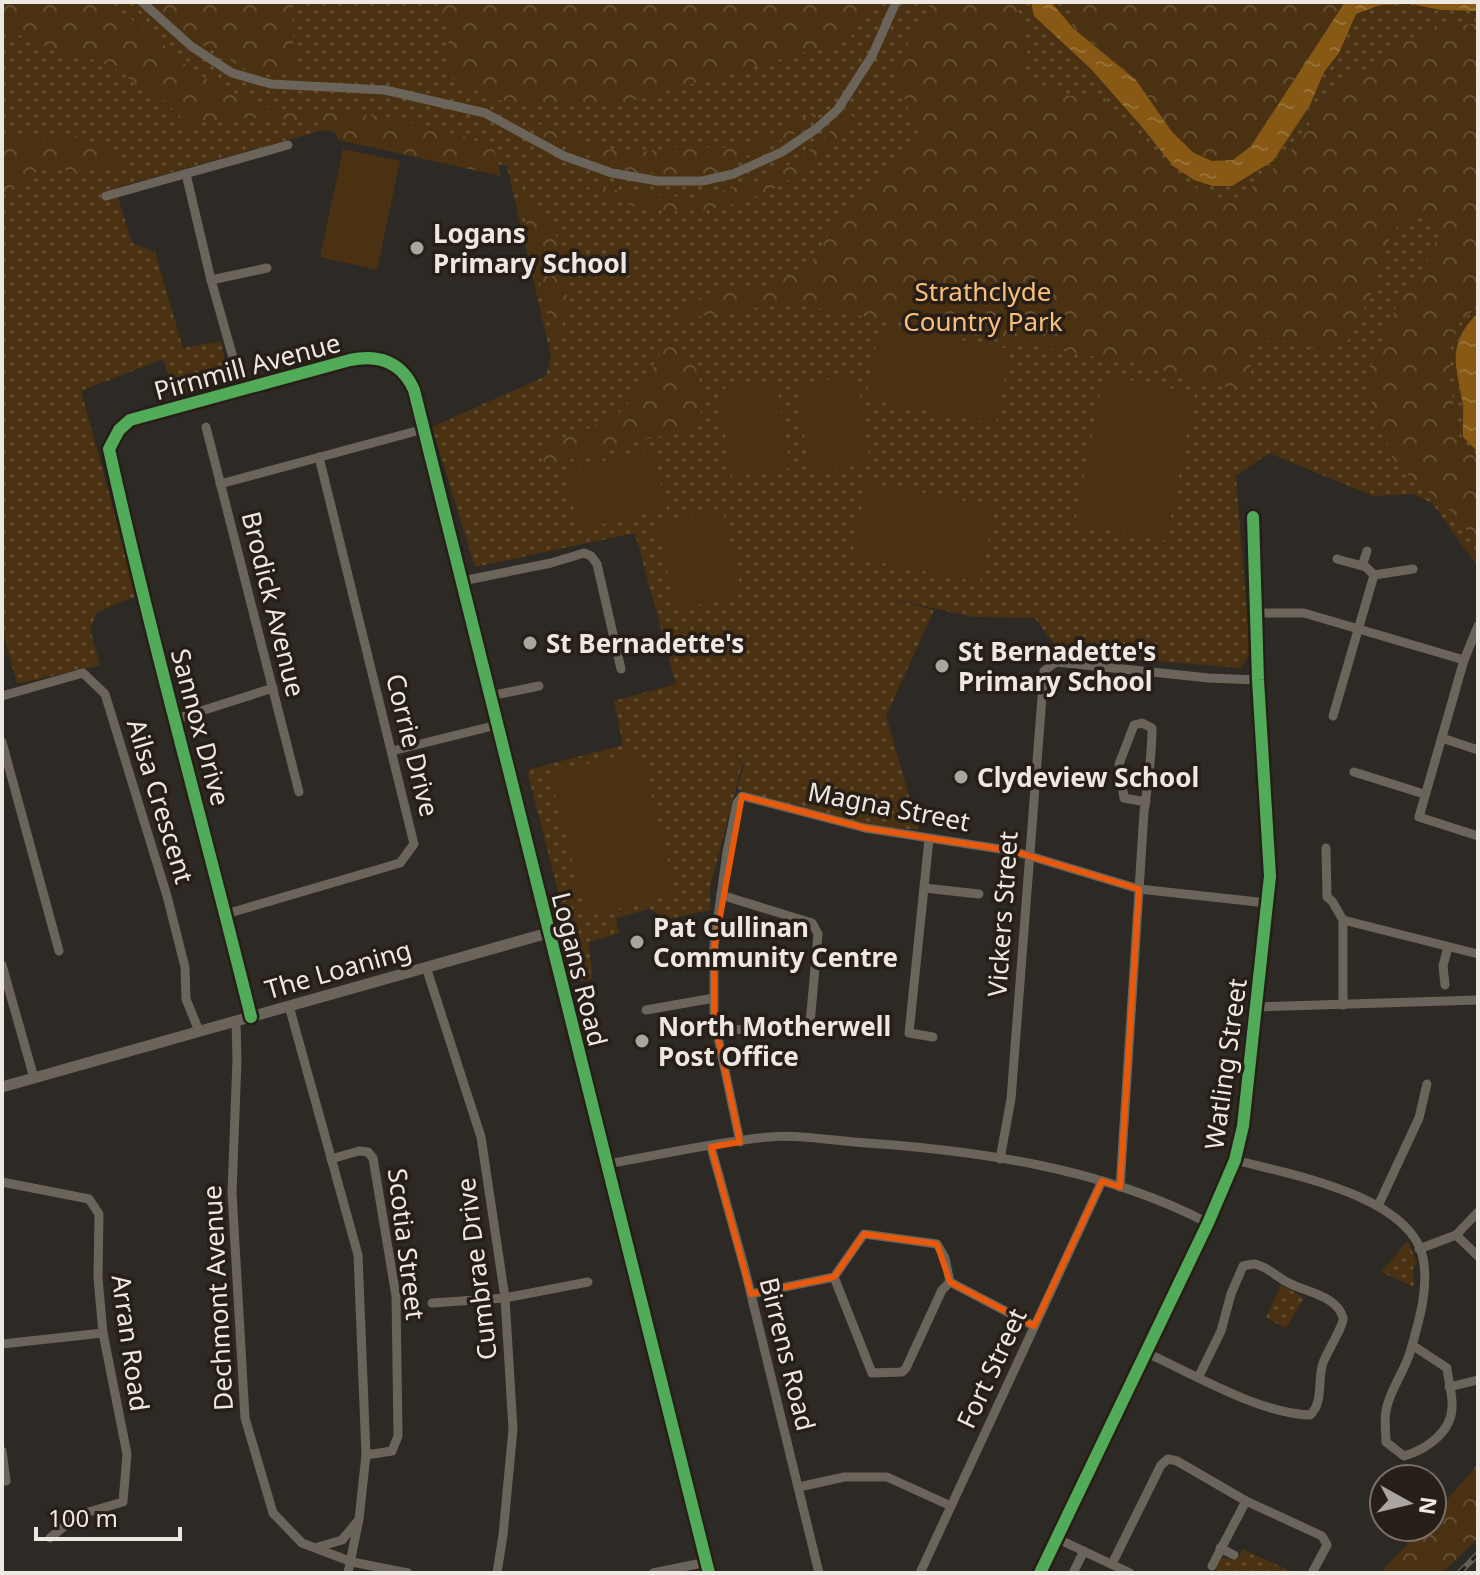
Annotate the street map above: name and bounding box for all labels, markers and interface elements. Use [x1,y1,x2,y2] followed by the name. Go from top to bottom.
[433,215,628,281] place label: Logans Primary School
[408,239,426,257] marker: Logans Primary School
[903,273,1063,339] park label: Strathclyde Country Park
[150,324,344,408] street label: Pirnmill Avenue
[234,507,314,701] street label: Brodick Avenue
[546,625,744,661] place label: St Bernadette's
[958,633,1156,699] place label: St Bernadette's Primary School
[521,634,539,652] marker: St Bernadette's
[163,645,239,809] street label: Sannox Drive
[933,657,951,675] marker: St Bernadette's Primary School
[378,670,448,820] street label: Corrie Drive
[119,714,203,888] street label: Ailsa Crescent
[977,759,1199,795] place label: Clydeview School
[952,768,970,786] marker: Clydeview School
[805,773,973,839] street label: Magna Street
[978,830,1026,998] street label: Vickers Street
[543,888,617,1050] street label: Logans Road
[653,909,898,975] place label: Pat Cullinan Community Centre
[261,931,415,1007] street label: The Loaning
[628,933,646,951] marker: Pat Cullinan Community Centre
[1195,976,1255,1152] street label: Watling Street
[658,1008,891,1074] place label: North Motherwell Post Office
[633,1032,651,1050] marker: North Motherwell Post Office
[380,1166,434,1322] street label: Scotia Street
[447,1176,505,1362] street label: Cumbrae Drive
[193,1184,241,1412] street label: Dechmont Avenue
[104,1272,158,1414] street label: Arran Road
[752,1273,824,1435] street label: Birrens Road
[947,1302,1035,1434] street label: Fort Street
[1368,1463,1448,1543] north arrow
[36,1491,180,1541] scale bar
[1413,1495,1445,1517] text: N
[48,1501,118,1534] text: 100 m

